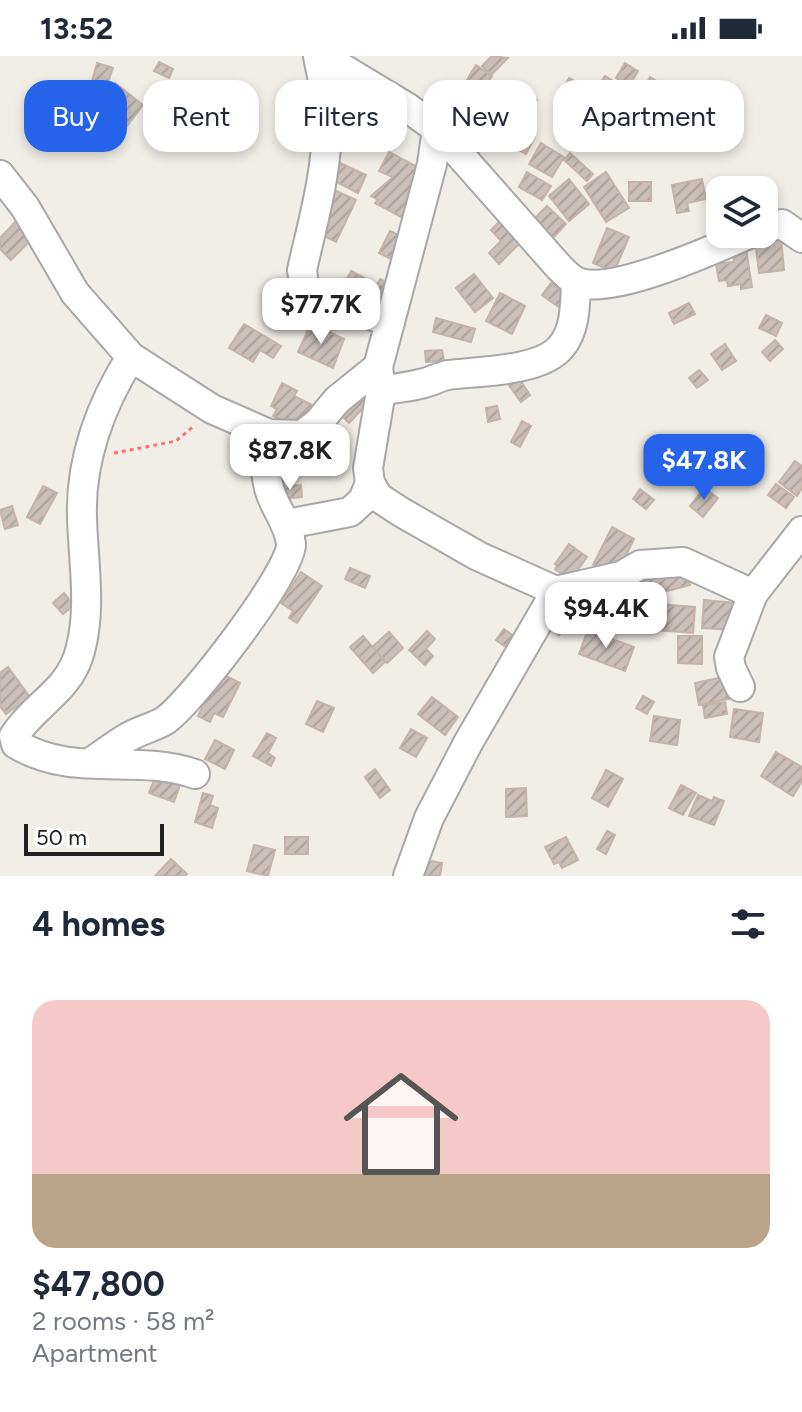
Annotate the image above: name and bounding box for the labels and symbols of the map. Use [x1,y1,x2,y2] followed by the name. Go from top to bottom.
[256,278,386,346] pin: $77.7K
[225,424,355,492] pin: $87.8K
[639,434,769,502] pin: $47.8K
[541,582,671,650] pin: $94.4K
[24,820,164,856] scale bar

